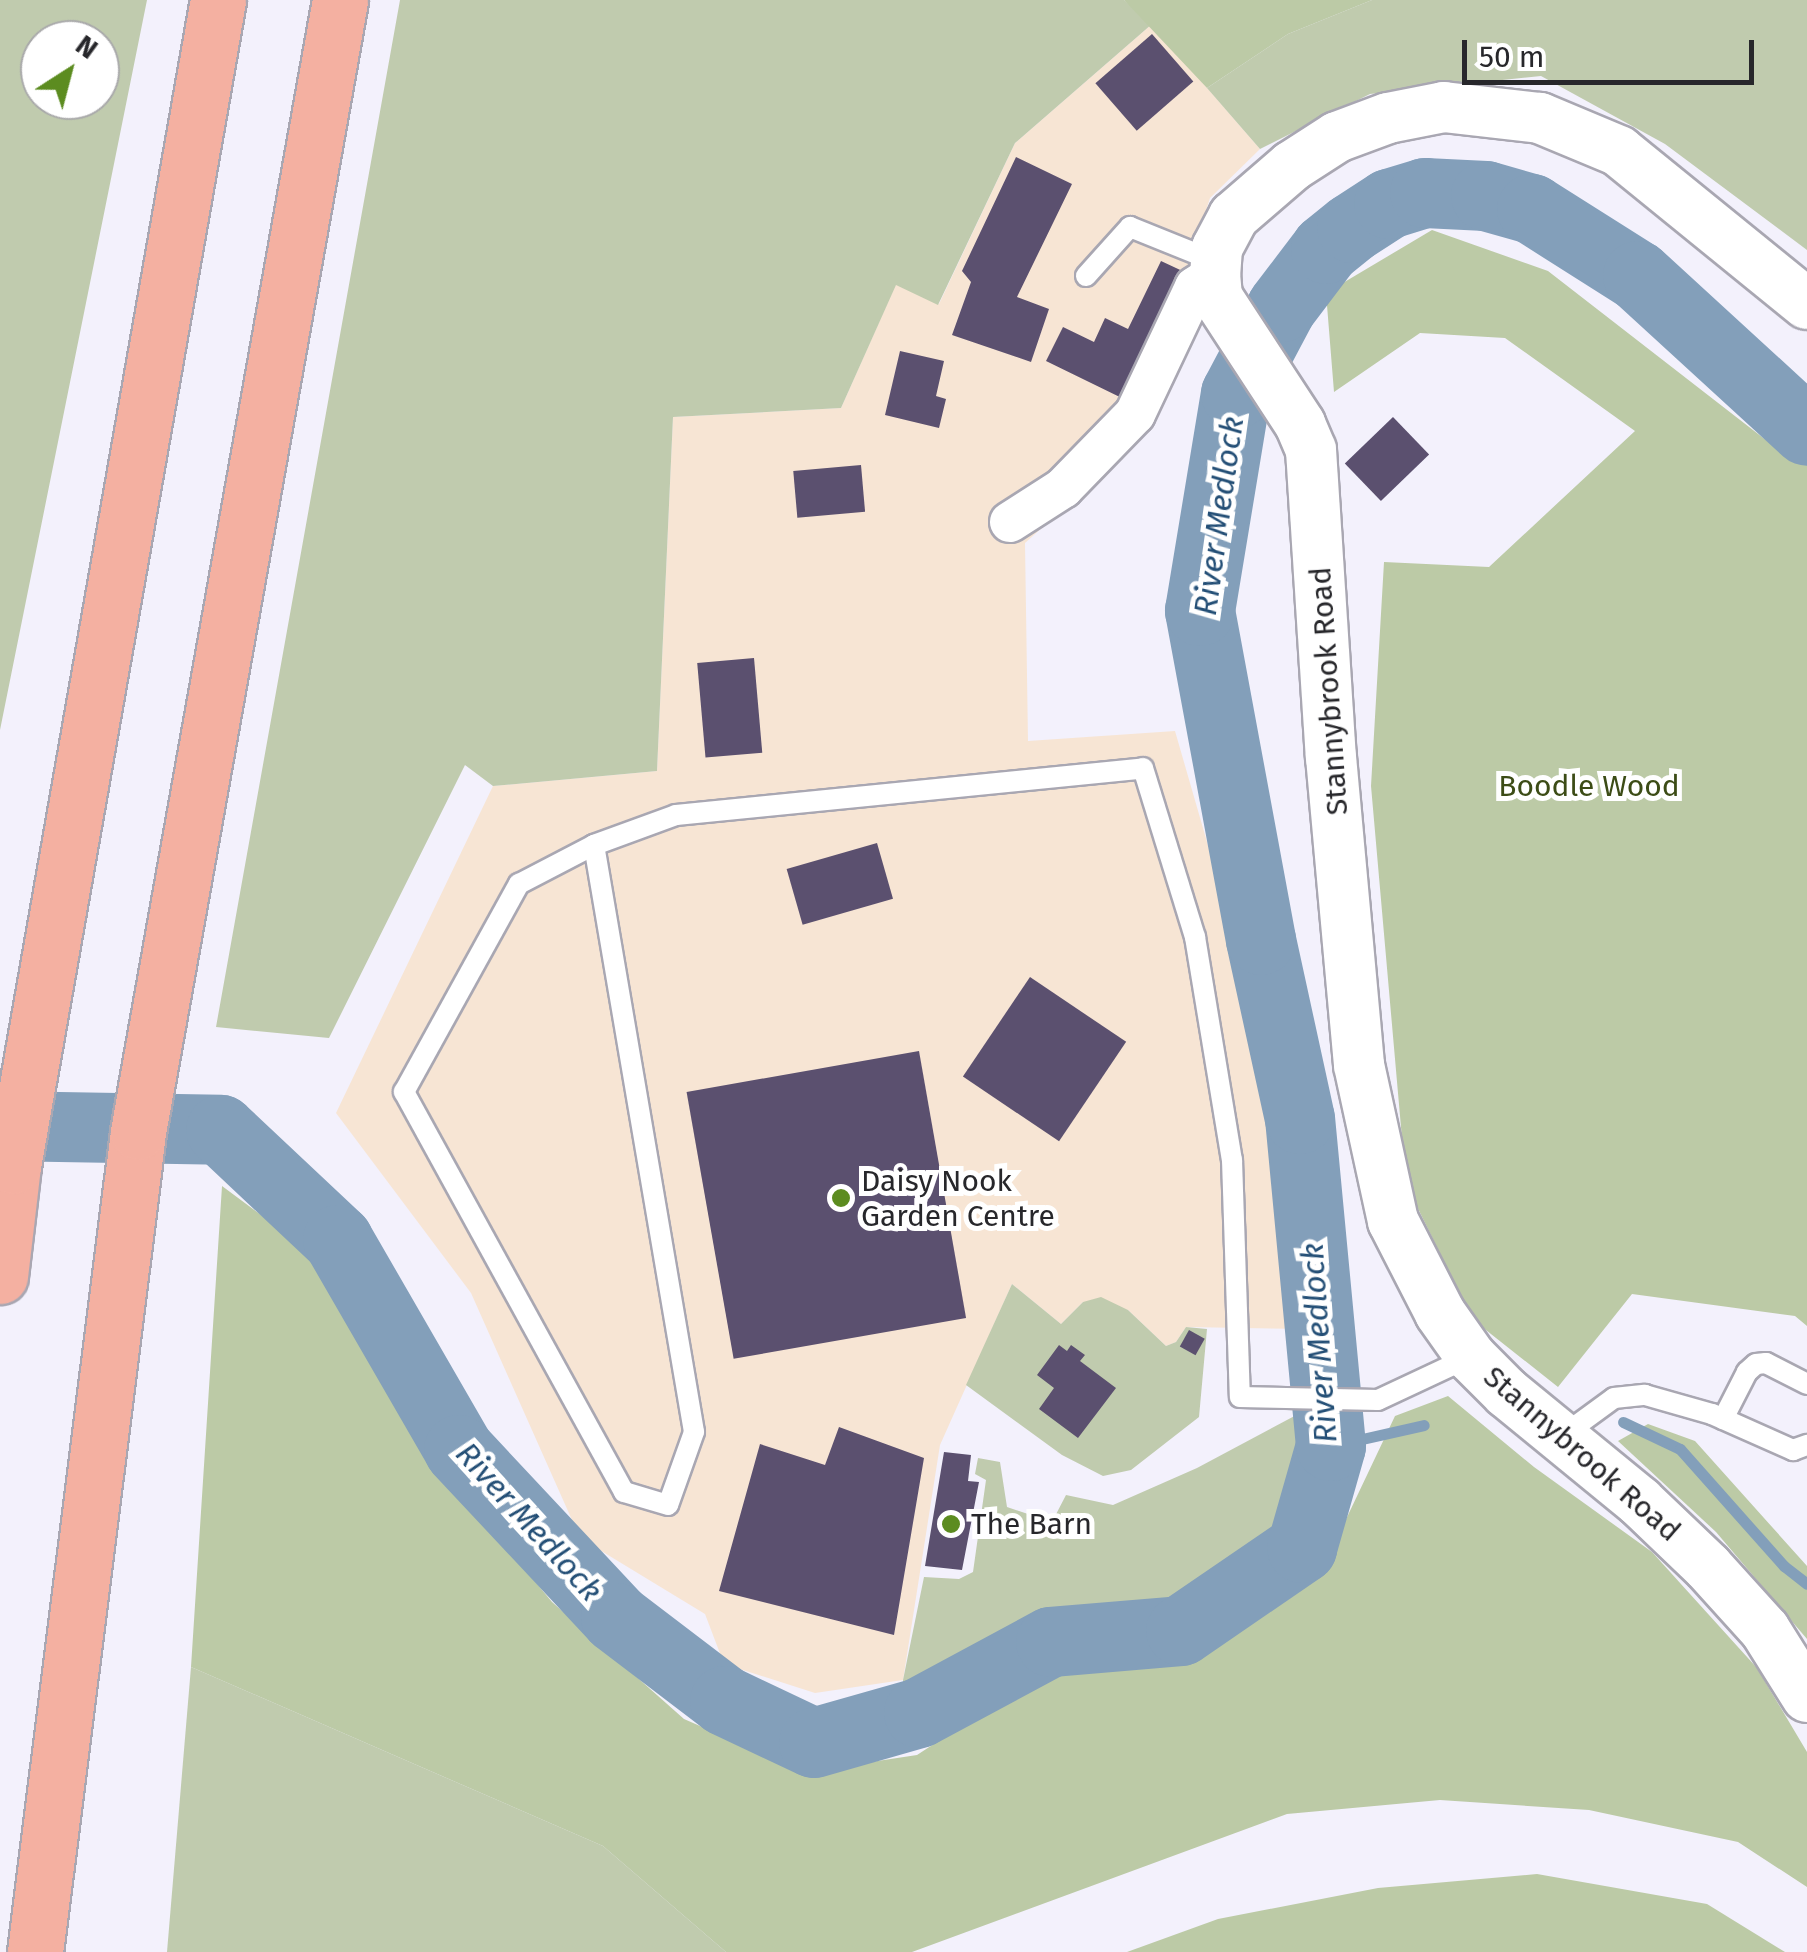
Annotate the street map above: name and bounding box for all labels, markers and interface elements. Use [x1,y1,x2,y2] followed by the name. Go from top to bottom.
[20,20,120,120] north arrow
[1467,20,1760,82] scale bar
[70,28,104,66] text: N
[1479,39,1544,75] text: 50 m
[1186,414,1252,618] water label: River Medlock
[1302,566,1356,816] street label: Stannybrook Road
[1498,768,1680,804] park label: Boodle Wood
[861,1163,1055,1234] place label: Daisy Nook Garden Centre
[830,1187,852,1209] marker: Daisy Nook Garden Centre
[1293,1242,1345,1444] water label: River Medlock
[1476,1359,1688,1549] street label: Stannybrook Road
[448,1435,610,1609] water label: River Medlock
[971,1506,1092,1542] place label: The Barn
[940,1513,962,1535] marker: The Barn

